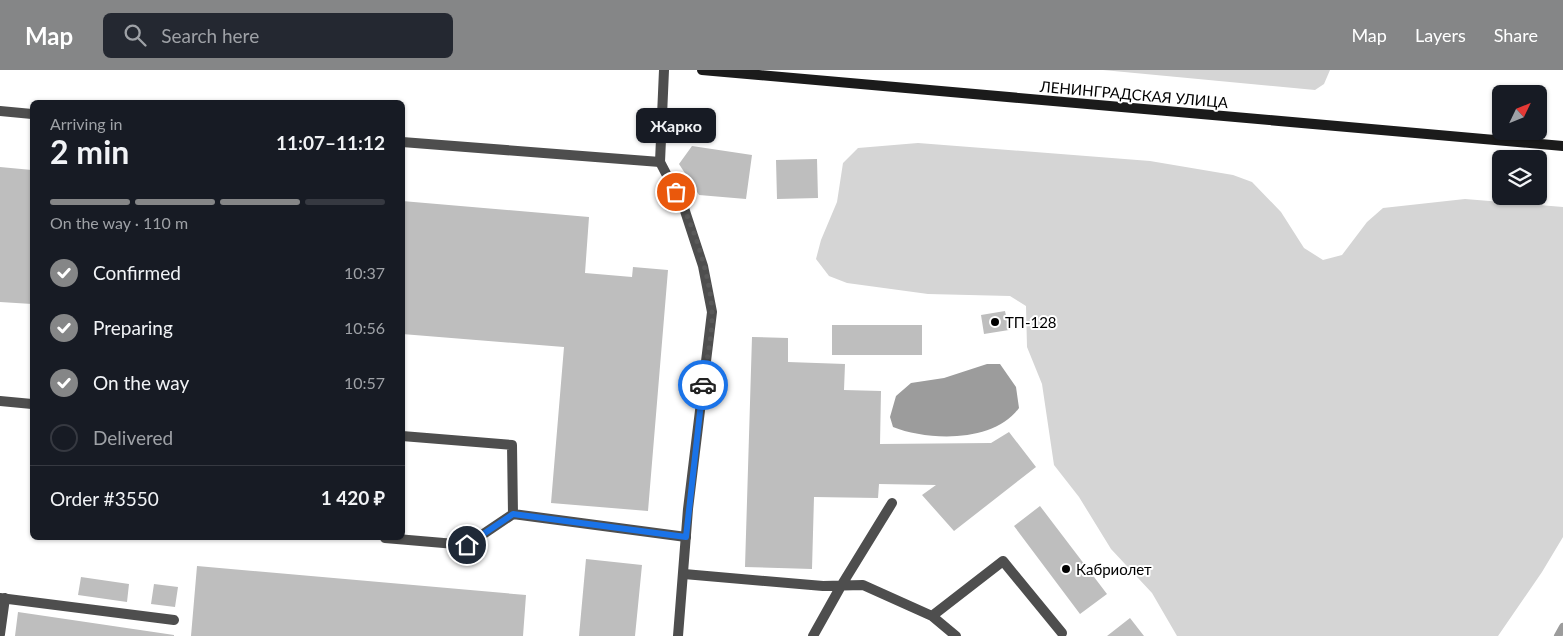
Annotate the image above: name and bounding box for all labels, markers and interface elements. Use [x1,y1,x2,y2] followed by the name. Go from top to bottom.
[103,13,453,58] search box
[25,21,73,50] text: Map
[121,21,149,49] icon: search
[161,24,259,47] text: Search here
[1351,24,1387,46] text: Map
[1415,24,1466,46] text: Layers
[1494,24,1538,46] text: Share
[1038,77,1230,111] street label: ЛЕНИНГРАДСКАЯ УЛИЦА
[1492,85,1548,140] north arrow
[1492,85,1547,205] map controls
[636,107,716,142] callout: Жарко
[50,114,123,133] text: Arriving in
[650,116,702,135] text: Жарко
[276,131,385,154] text: 11:07–11:12
[50,132,129,171] text: 2 min
[1492,150,1547,205] button: layers
[655,171,697,213] pin
[662,178,690,206] icon: bag
[50,213,188,232] text: On the way · 110 m
[50,259,78,287] icon: check
[93,261,181,284] text: Confirmed
[344,263,385,282] text: 10:37
[1005,313,1057,331] place label: ТП-128
[50,314,78,342] icon: check
[93,316,173,339] text: Preparing
[989,316,1001,328] marker: ТП-128
[344,318,385,337] text: 10:56
[678,360,728,410] courier
[50,369,78,397] icon: check
[93,371,189,394] text: On the way
[689,371,717,399] icon: car
[344,373,385,392] text: 10:57
[93,426,173,449] text: Delivered
[321,486,385,509] text: 1 420 ₽
[50,487,159,510] text: Order #3550
[446,524,488,566] pin
[453,531,481,559] icon: home
[1076,560,1152,578] place label: Кабриолет
[1060,563,1072,575] marker: Кабриолет

